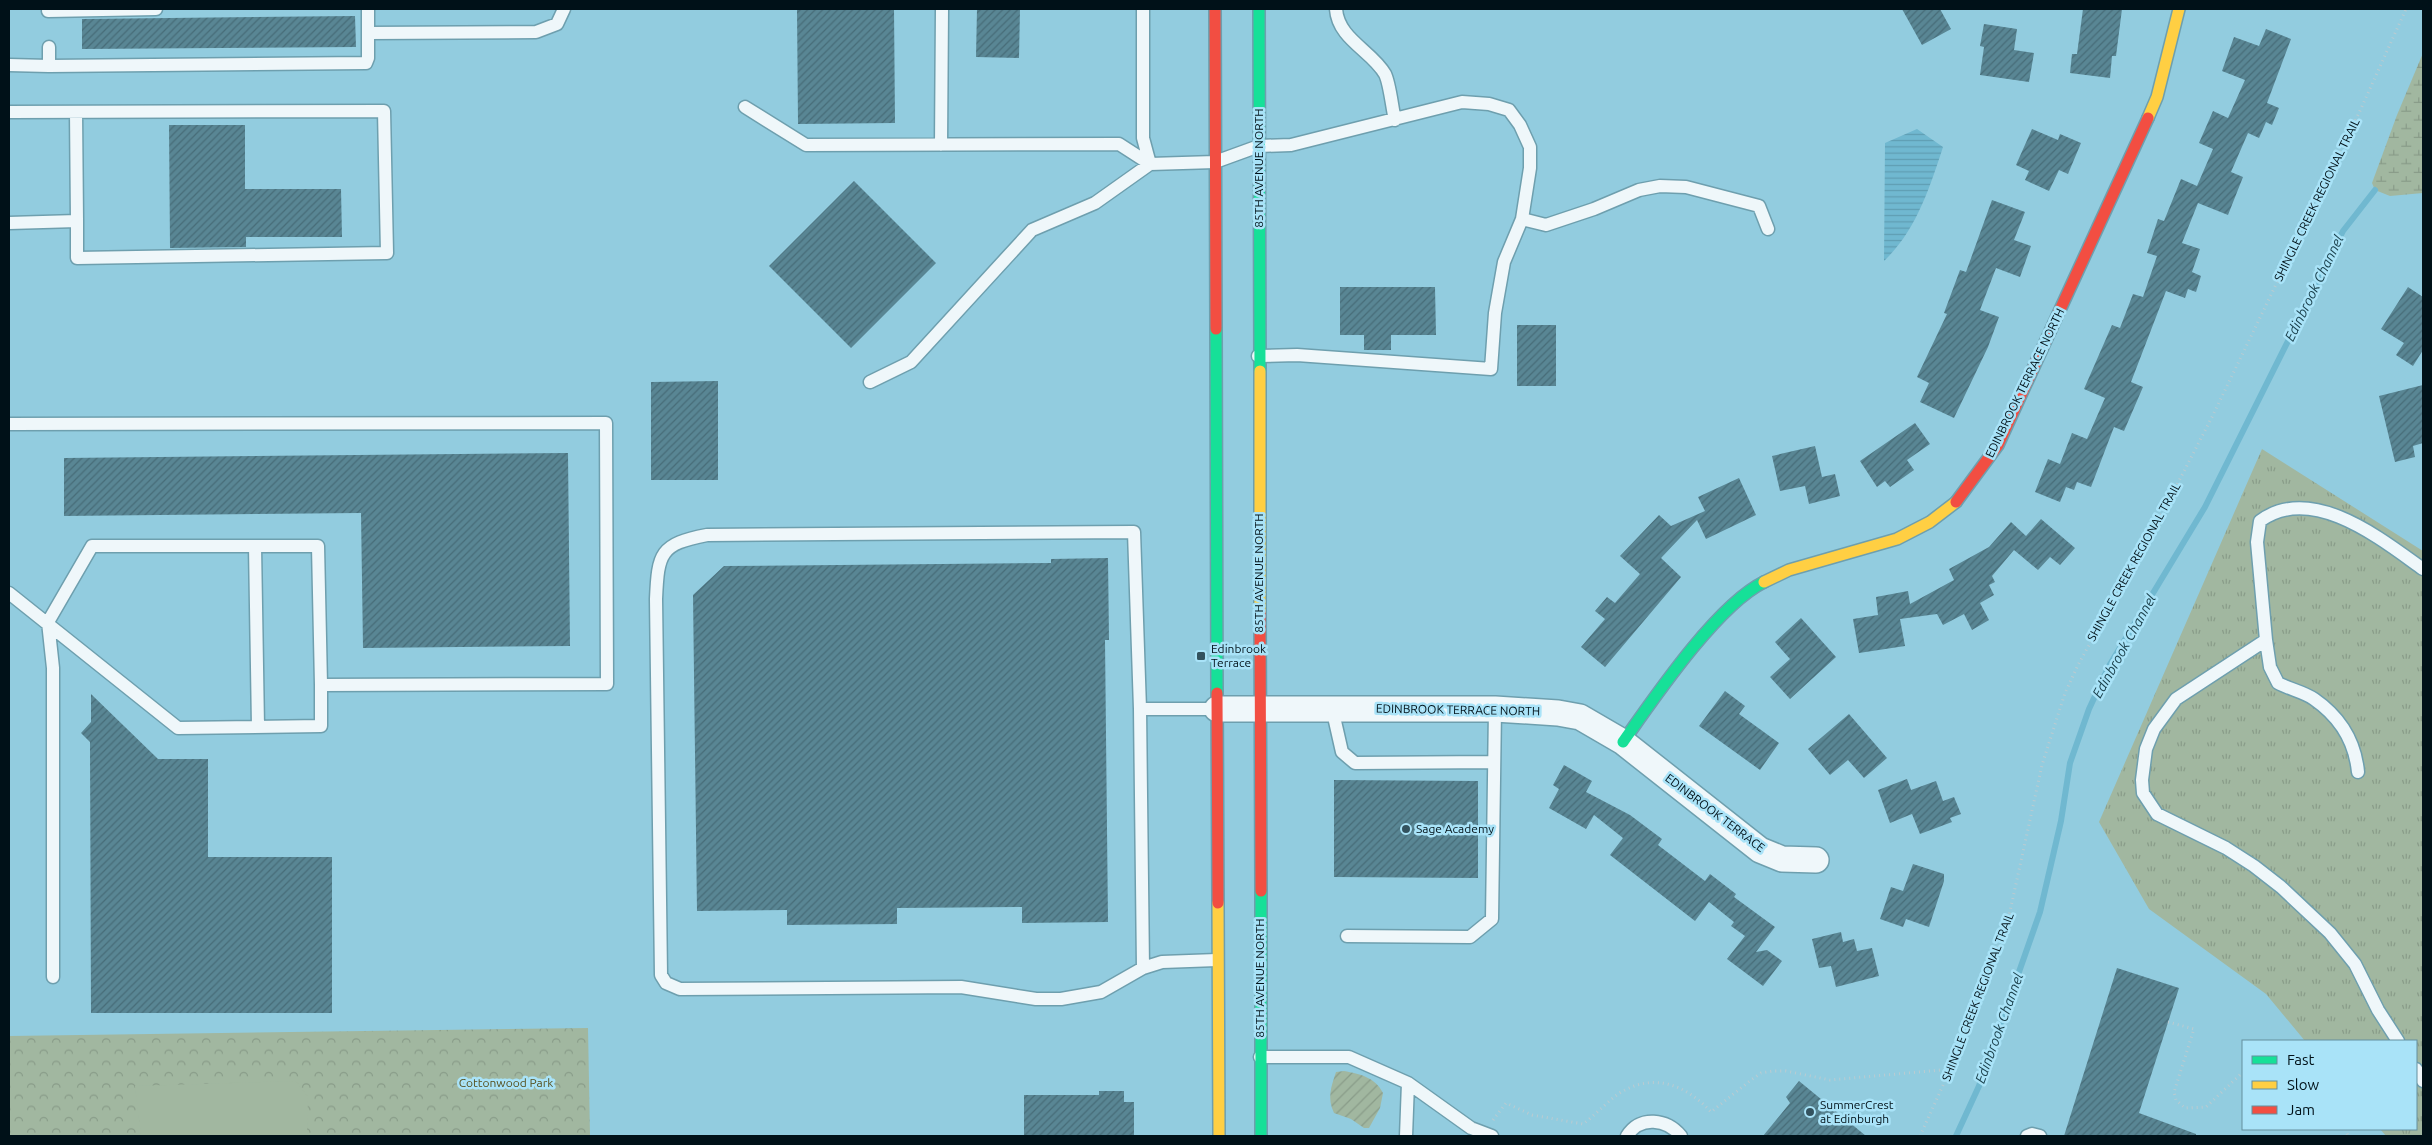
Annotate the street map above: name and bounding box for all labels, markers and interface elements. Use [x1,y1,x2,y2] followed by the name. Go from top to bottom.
[1252,108,1265,228] street label: 85TH AVENUE NORTH
[2271,116,2362,283] street label: SHINGLE CREEK REGIONAL TRAIL
[2281,232,2347,344] water label: Edinbrook Channel
[1983,306,2066,459] street label: EDINBROOK TERRACE NORTH
[2084,480,2183,643] street label: SHINGLE CREEK REGIONAL TRAIL
[1252,513,1265,633] street label: 85TH AVENUE NORTH
[2089,591,2159,701] water label: Edinbrook Channel
[1211,642,1266,669] place label: Edinbrook Terrace
[1195,650,1207,662] marker: Edinbrook Terrace
[1376,702,1540,717] street label: EDINBROOK TERRACE NORTH
[1663,771,1768,854] street label: EDINBROOK TERRACE
[1416,822,1494,835] place label: Sage Academy
[1400,823,1412,835] marker: Sage Academy
[1939,911,2016,1083] street label: SHINGLE CREEK REGIONAL TRAIL
[1253,918,1266,1038] street label: 85TH AVENUE NORTH
[1972,971,2026,1085] water label: Edinbrook Channel
[2242,1040,2417,1130] legend
[2287,1051,2315,1068] text: Fast
[459,1076,553,1089] park label: Cottonwood Park
[2287,1076,2320,1093] text: Slow
[1820,1098,1894,1125] place label: SummerCrest at Edinburgh
[2287,1101,2315,1118] text: Jam
[1804,1106,1816,1118] marker: SummerCrest at Edinburgh

